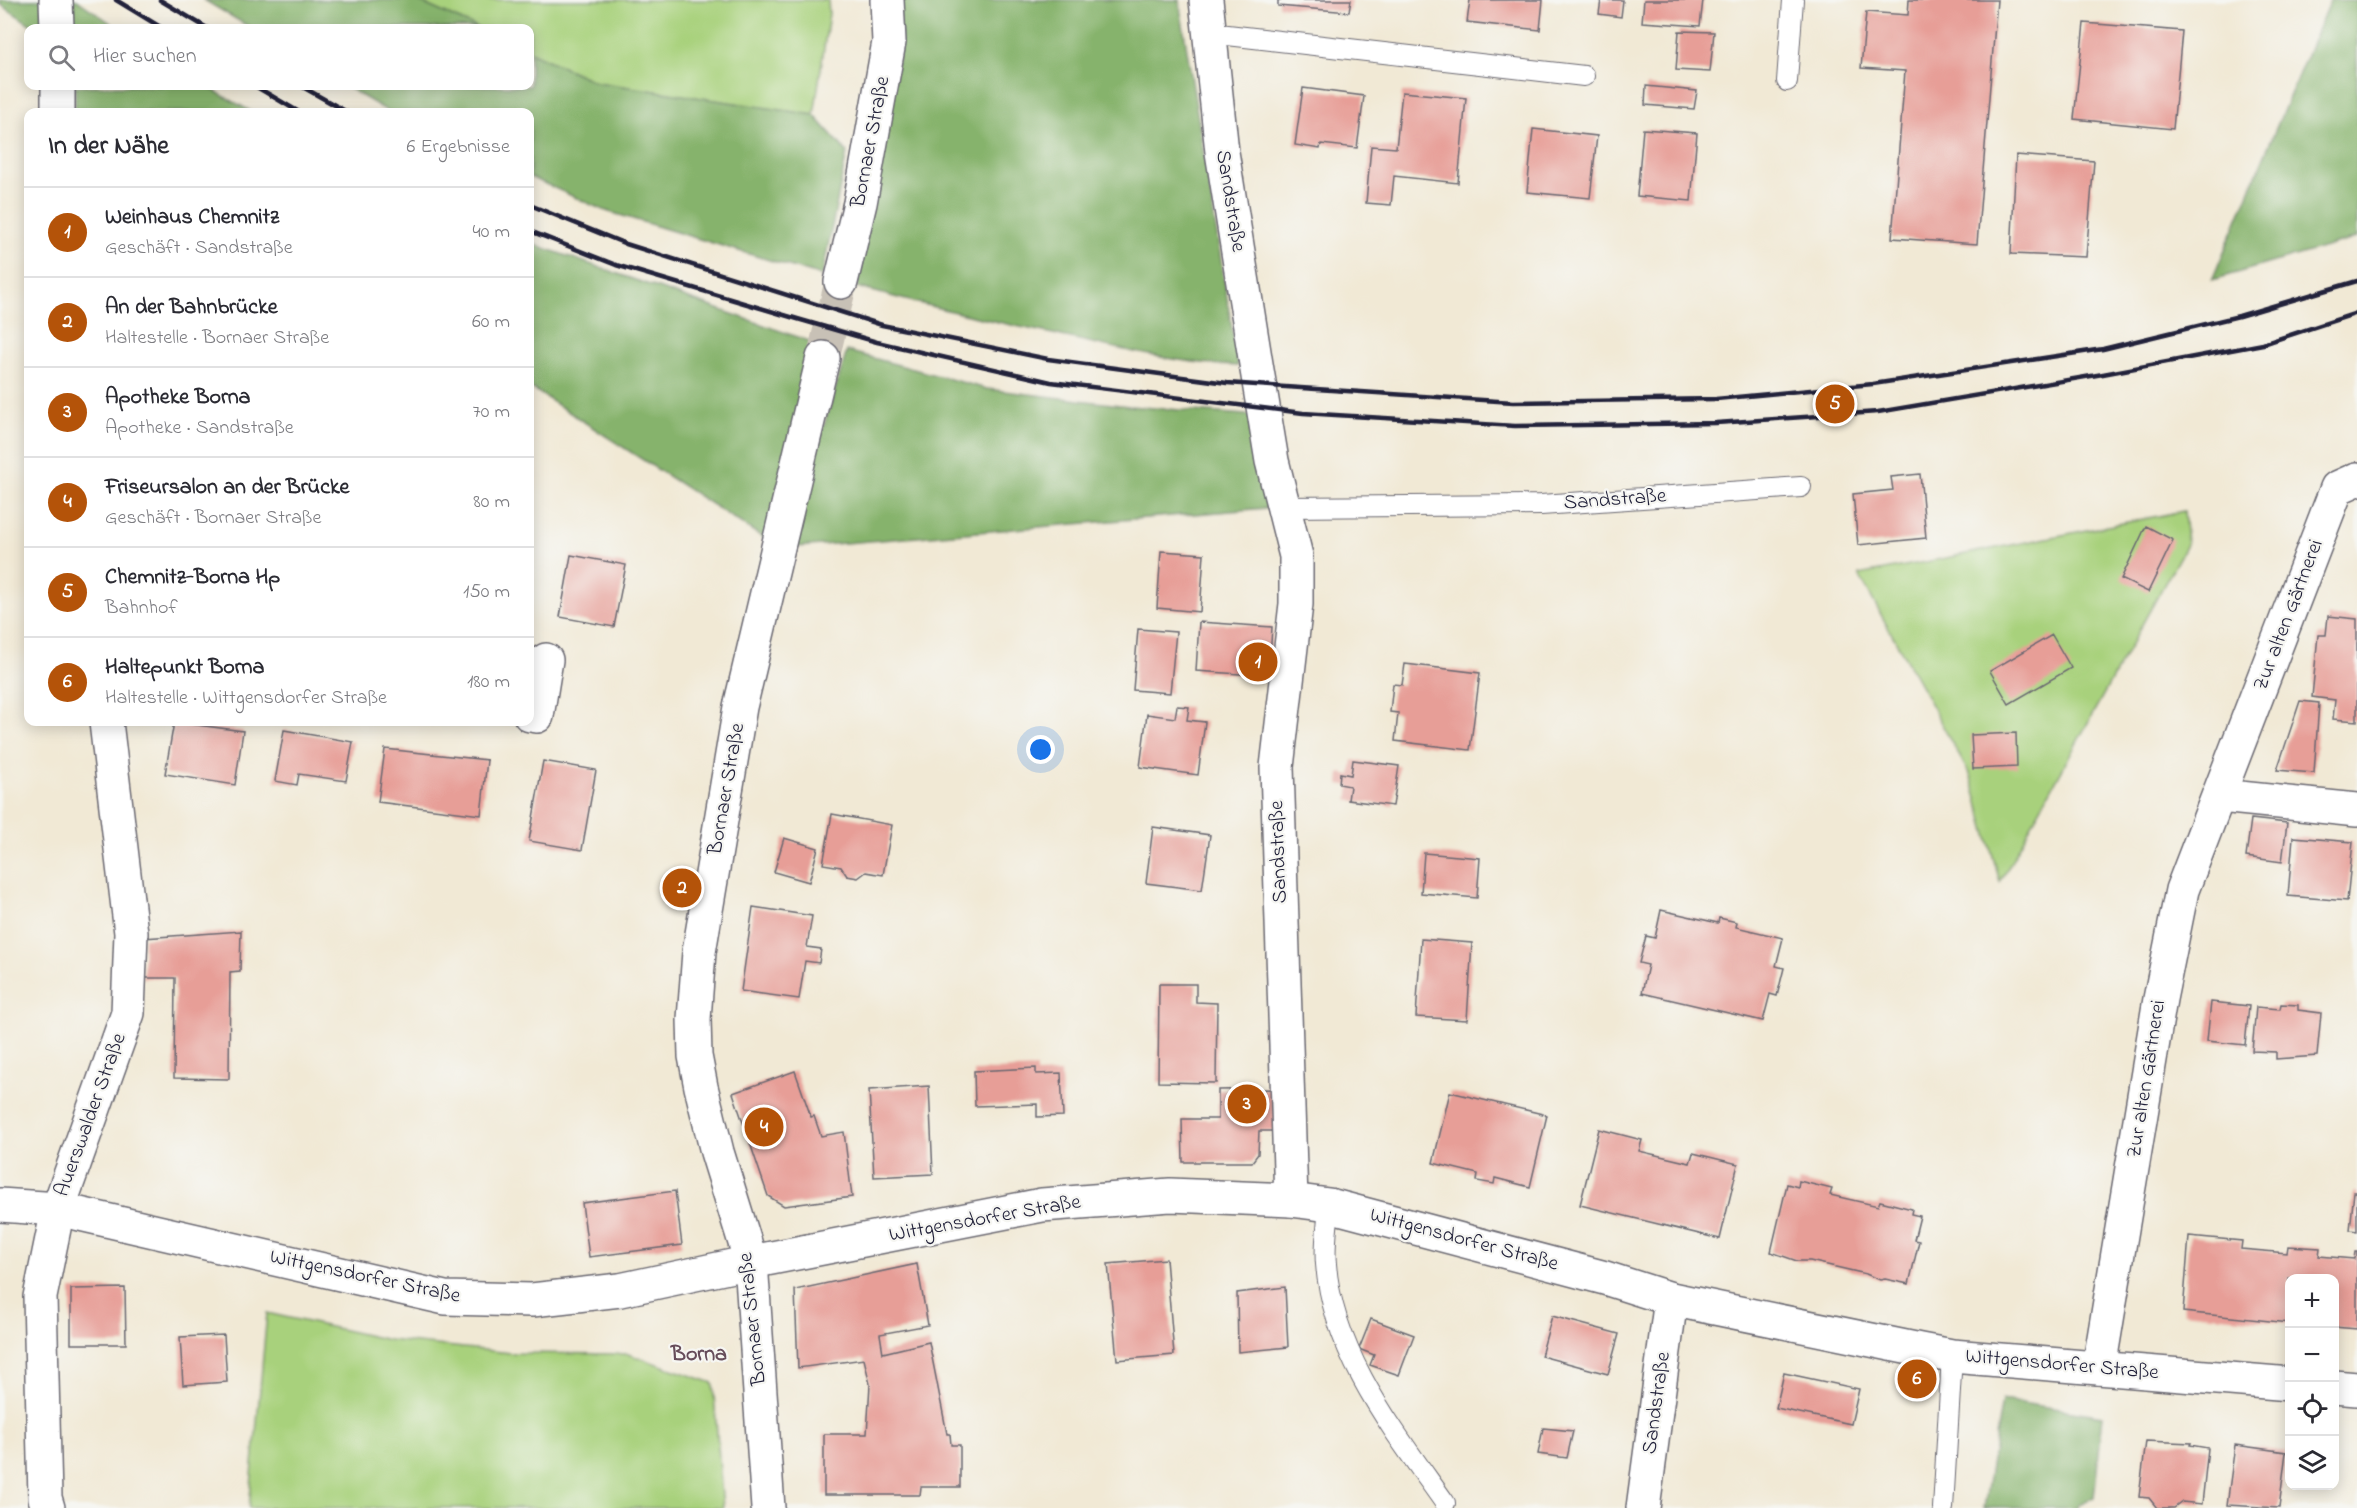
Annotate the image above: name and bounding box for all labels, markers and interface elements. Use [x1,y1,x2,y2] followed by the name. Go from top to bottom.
[24,24,534,90] search box
[45,41,78,74] icon: search
[93,41,197,73] text: Hier suchen
[843,73,899,211] street label: Bornaer Straße
[48,128,169,166] text: In der Nähe
[407,133,510,162] text: 6 Ergebnisse
[1207,148,1253,255] street label: Sandstraße
[105,202,279,234] text: Weinhaus Chemnitz
[64,218,71,247] text: 1
[473,218,510,247] text: 40 m
[105,234,293,263] text: Geschäft · Sandstraße
[105,292,278,324] text: An der Bahnbrücke
[63,308,72,337] text: 2
[472,308,510,337] text: 60 m
[105,324,329,353] text: Haltestelle · Bornaer Straße
[105,382,250,414] text: Apotheke Borna
[1816,382,1854,426] pin: 5
[63,398,72,427] text: 3
[473,398,510,427] text: 70 m
[105,414,294,443] text: Apotheke · Sandstraße
[105,472,349,504] text: Friseursalon an der Brücke
[1563,481,1668,519] street label: Sandstraße
[63,488,72,517] text: 4
[473,488,510,517] text: 80 m
[105,504,322,533] text: Geschäft · Bornaer Straße
[2246,535,2332,695] street label: Zur alten Gärtnerei
[105,562,280,594] text: Chemnitz-Borna Hp
[62,578,73,607] text: 5
[463,578,510,607] text: 150 m
[105,594,178,623] text: Bahnhof
[1238,640,1278,684] pin: 1
[105,652,264,684] text: Haltepunkt Borna
[63,668,72,697] text: 6
[467,668,510,697] text: 180 m
[105,684,387,713] text: Haltestelle · Wittgensdorfer Straße
[700,720,753,858] street label: Bornaer Straße
[1026,735,1055,764] your location
[1262,799,1296,904] street label: Sandstraße
[662,866,702,910] pin: 2
[2120,998,2174,1160] street label: Zur alten Gärtnerei
[48,1029,135,1201] street label: Auerswalder Straße
[1228,1082,1266,1126] pin: 3
[744,1104,783,1150] pin: 4
[887,1187,1084,1253] street label: Wittgensdorfer Straße
[1366,1200,1562,1282] street label: Wittgensdorfer Straße
[267,1242,464,1314] street label: Wittgensdorfer Straße
[731,1251,775,1388] street label: Bornaer Straße
[2285,1274,2339,1490] map controls
[2285,1274,2339,1328] button: +
[2285,1328,2339,1382] button: −
[670,1339,727,1371] district label: Borna
[1964,1342,2161,1390] street label: Wittgensdorfer Straße
[1635,1349,1679,1456] street label: Sandstraße
[1898,1356,1936,1402] pin: 6
[2285,1382,2339,1436] button: locate
[2285,1436,2339,1490] button: layers

